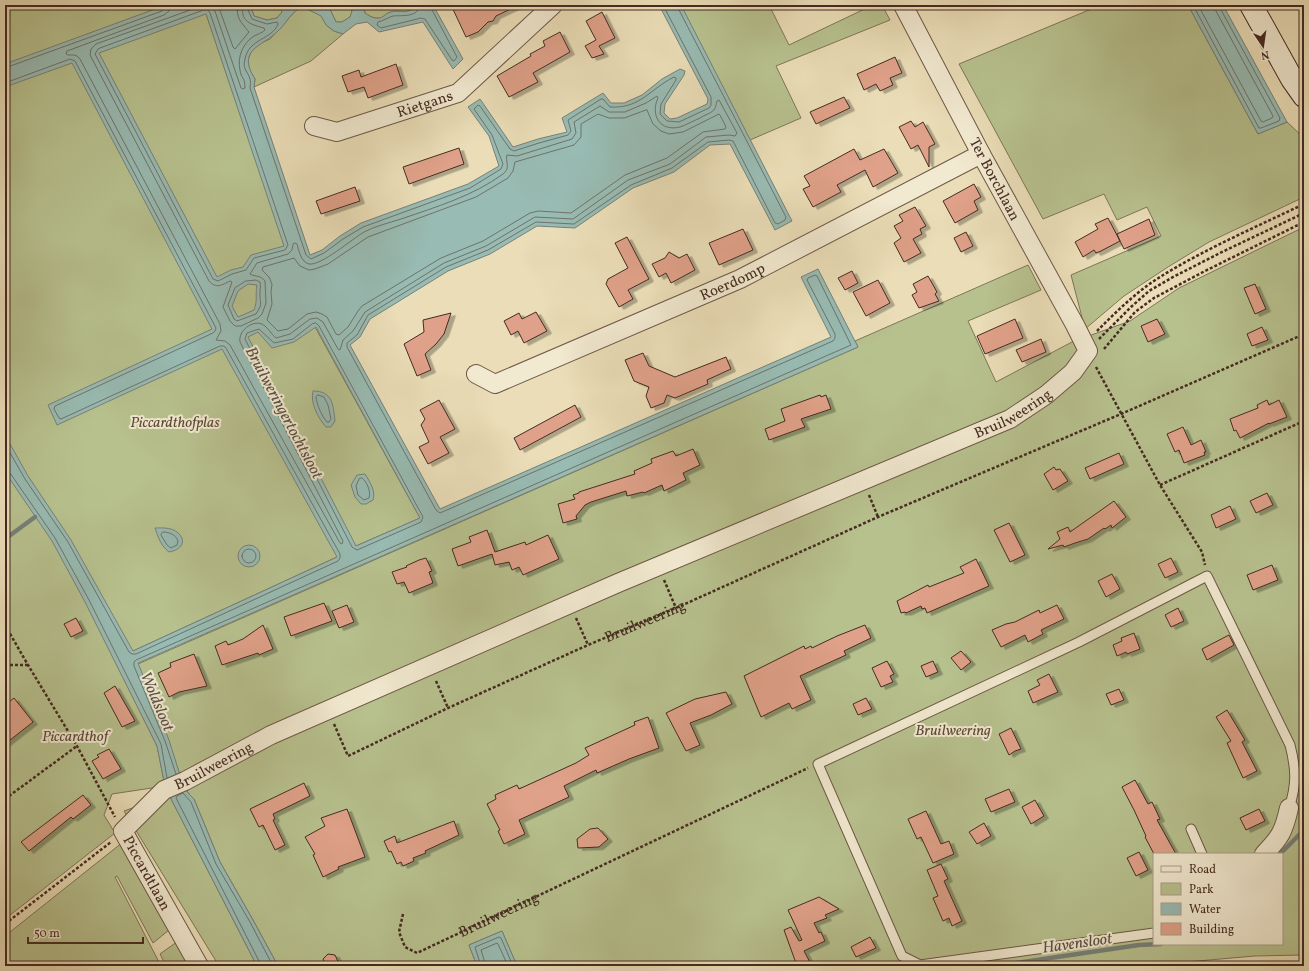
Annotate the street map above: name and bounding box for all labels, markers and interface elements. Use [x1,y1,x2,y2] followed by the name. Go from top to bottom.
[1243,26,1283,66] north arrow
[1259,46,1270,62] text: N
[395,86,456,124] street label: Rietgans
[963,134,1024,225] street label: Ter Borchlaan
[697,259,769,307] street label: Roerdomp
[239,343,328,484] water label: Bruilweringertochtsloot
[971,385,1058,445] street label: Bruilweering
[130,413,220,434] park label: Piccardthofplas
[602,596,690,649] street label: Bruilweering
[134,669,179,736] water label: Woldsloot
[915,721,991,742] park label: Bruilweering
[42,727,111,748] park label: Piccardthof
[171,737,257,796] street label: Bruilweering
[117,833,175,915] street label: Piccardtlaan
[1153,853,1283,945] legend
[1189,862,1216,878] text: Road
[1189,882,1214,898] text: Park
[455,888,543,944] street label: Bruilweering
[1189,902,1221,918] text: Water
[28,919,143,945] scale bar
[1189,922,1234,938] text: Building
[34,926,60,942] text: 50 m
[1041,928,1114,960] water label: Havensloot

